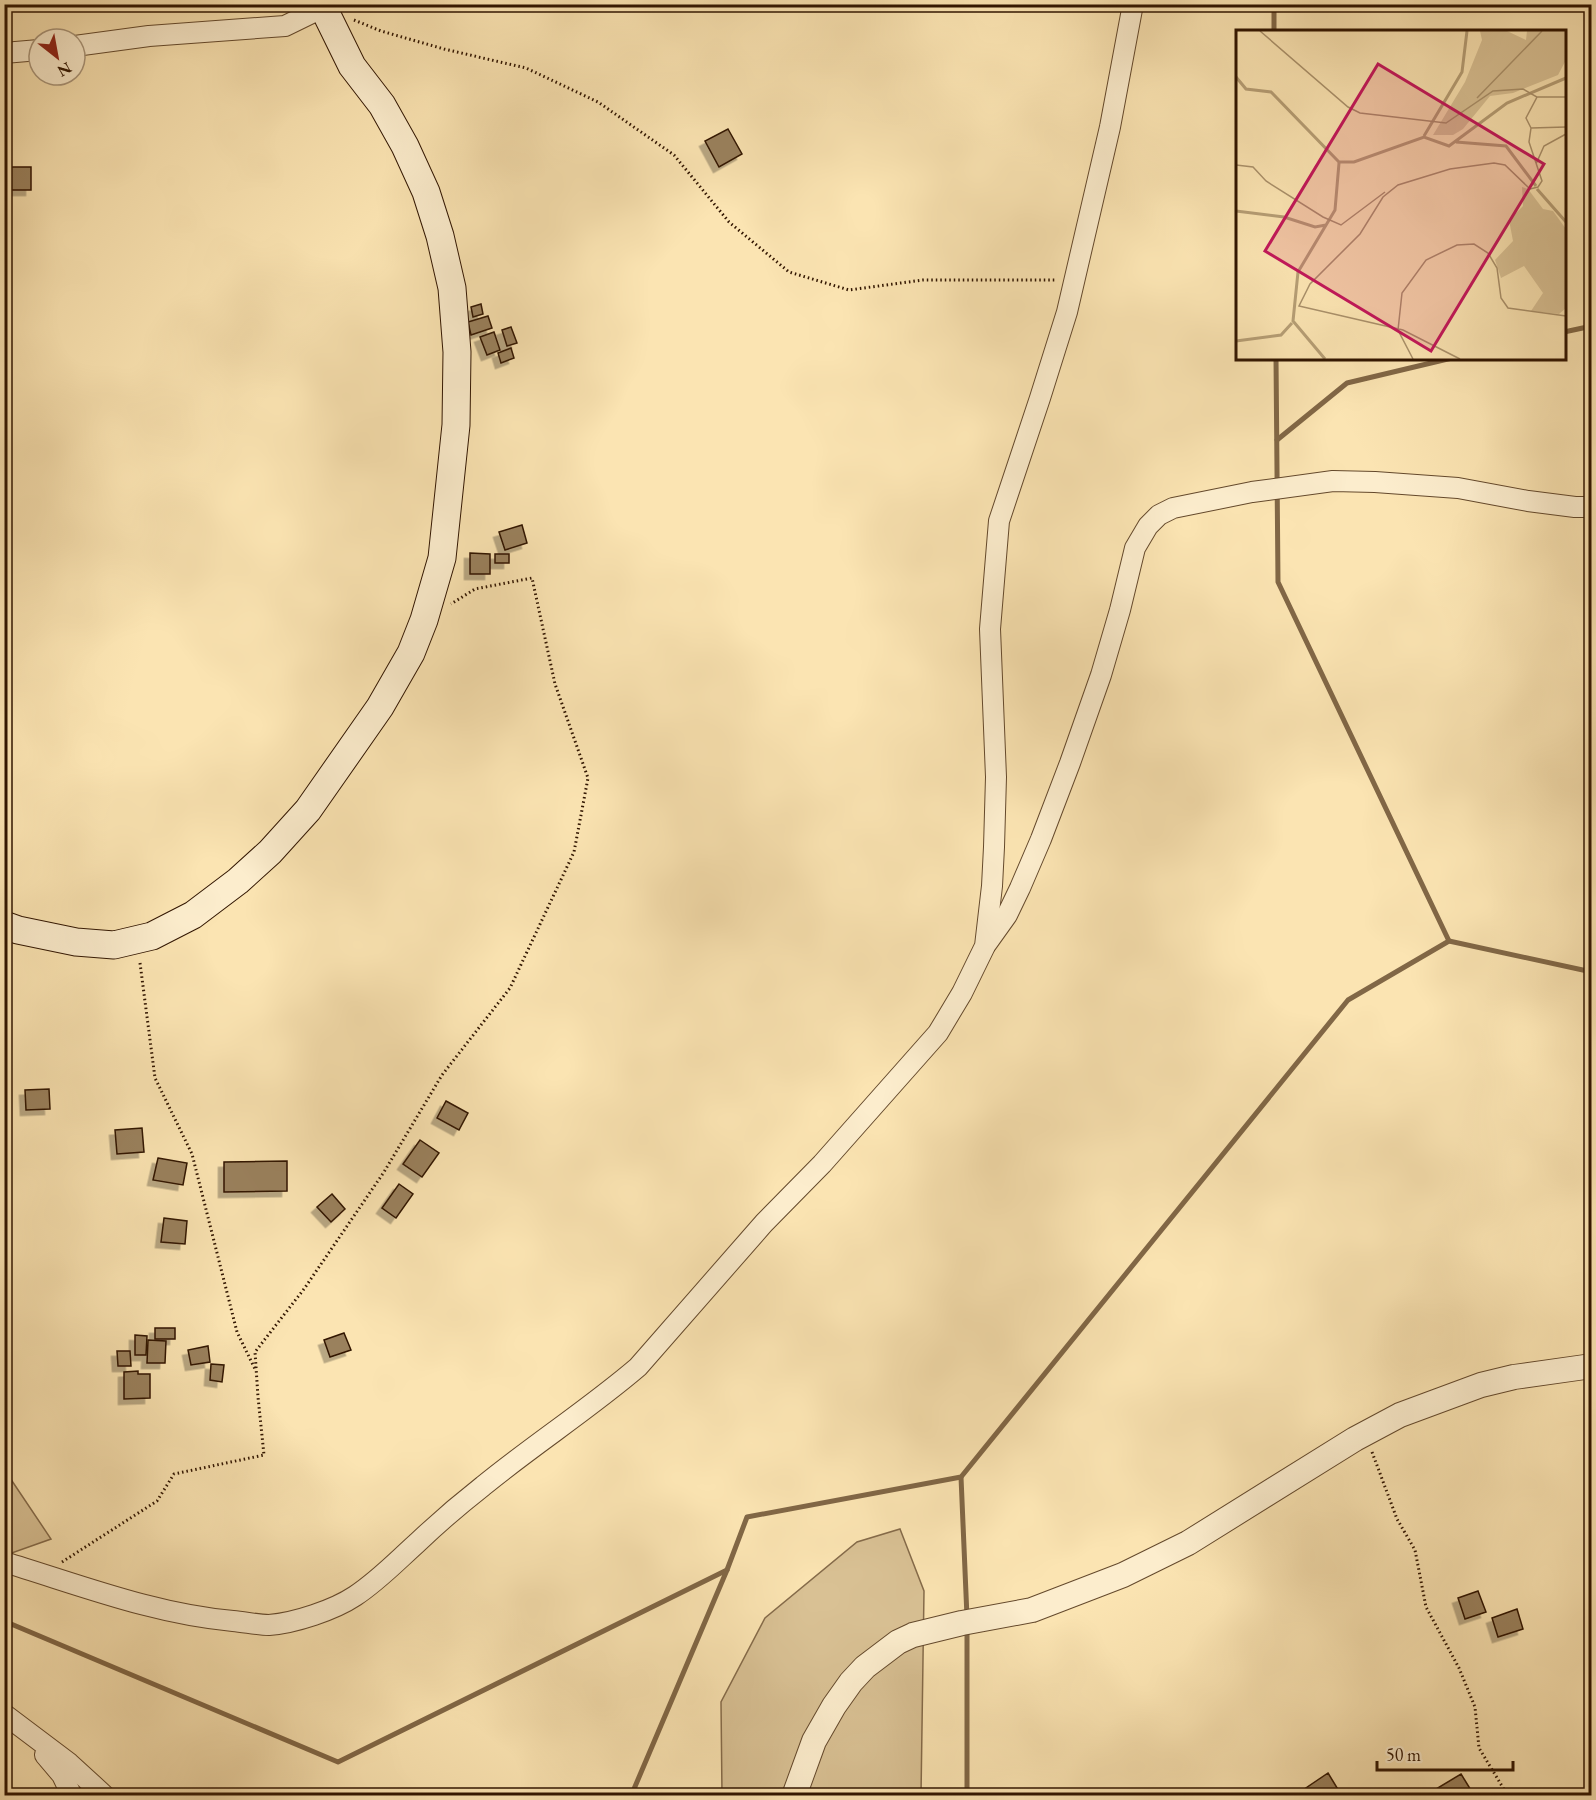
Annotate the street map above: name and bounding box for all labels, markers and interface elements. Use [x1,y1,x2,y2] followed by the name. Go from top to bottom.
[27,27,87,87] north arrow
[1236,30,1566,360] inset map
[53,57,75,82] text: N
[1377,1734,1514,1772] scale bar
[1386,1743,1421,1766] text: 50 m

